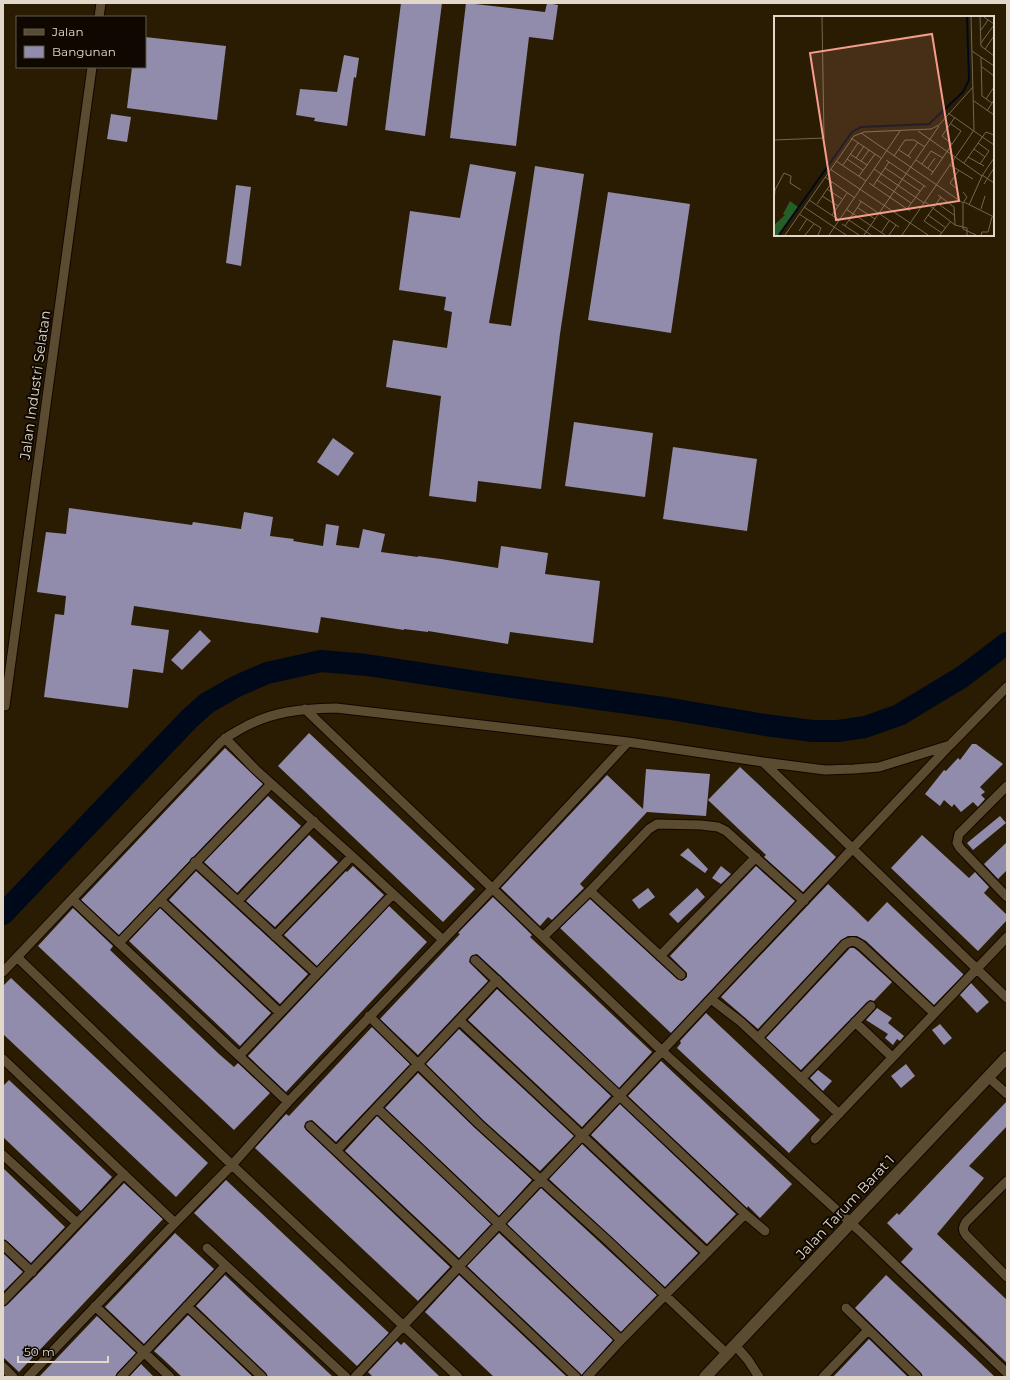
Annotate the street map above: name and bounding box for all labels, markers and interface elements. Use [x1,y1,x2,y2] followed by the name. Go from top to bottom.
[16,16,146,68] legend
[774,16,994,236] inset map
[51,24,84,39] text: Jalan
[52,44,116,59] text: Bangunan
[15,309,54,462] street label: Jalan Industri Selatan
[791,1151,898,1264] street label: Jalan Tarum Barat 1
[18,1338,108,1364] scale bar
[24,1344,55,1359] text: 50 m

